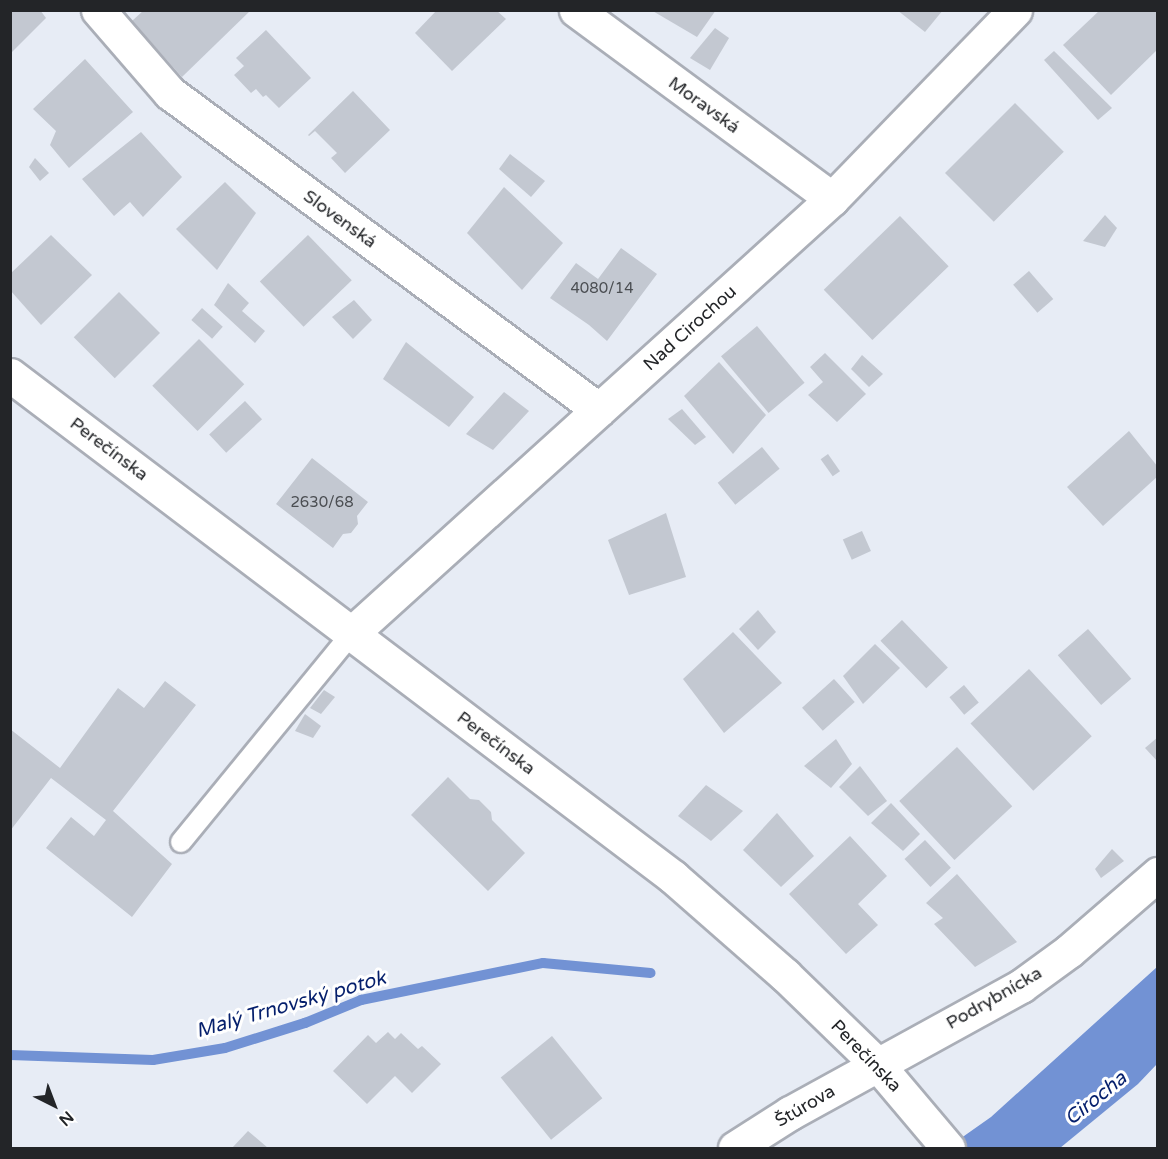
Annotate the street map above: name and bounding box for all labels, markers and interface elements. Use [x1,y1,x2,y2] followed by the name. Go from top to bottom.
[664,72,744,138] street label: Moravská
[299,185,381,253] street label: Slovenská
[570,280,634,298] house number: 4080/14
[639,281,741,375] street label: Nad Cirochou
[66,413,152,485] street label: Perečínska
[290,494,354,512] house number: 2630/68
[453,707,539,779] street label: Perečínska
[942,962,1046,1034] street label: Podrybnícka
[193,966,389,1044] water label: Malý Trnovský potok
[826,1015,906,1097] street label: Perečínska
[1060,1067,1132,1131] water label: Cirocha
[24,1075,84,1135] north arrow
[771,1080,839,1132] street label: Štúrova
[55,1107,78,1130] text: N

